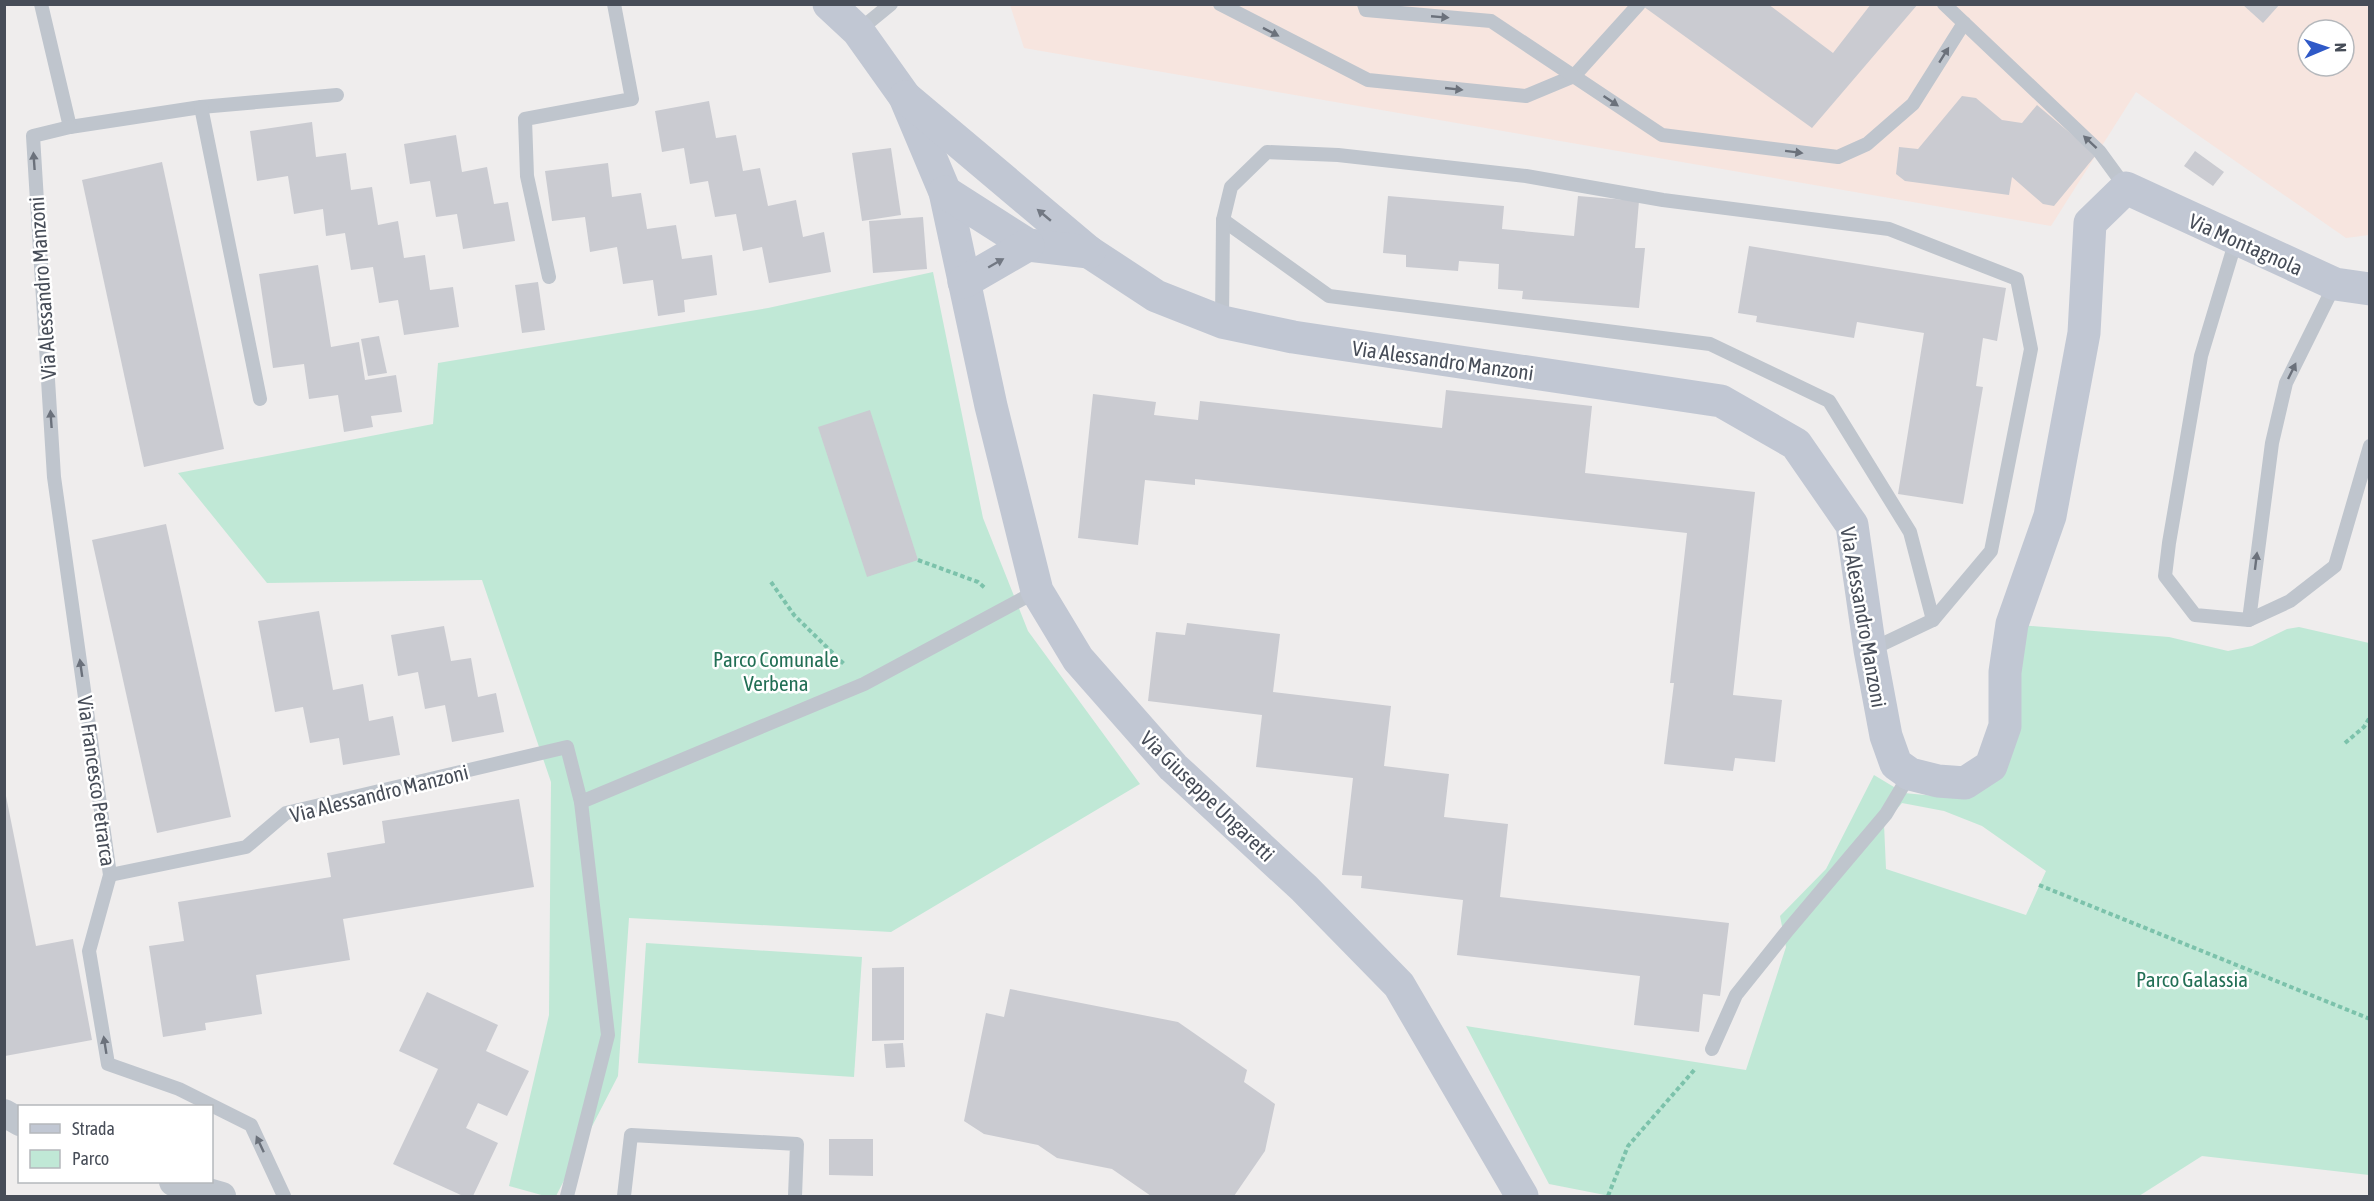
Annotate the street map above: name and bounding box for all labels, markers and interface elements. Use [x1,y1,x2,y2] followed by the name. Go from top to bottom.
[1430,12,1449,22] one-way arrow
[2296,18,2356,78] north arrow
[1263,27,1280,37] one-way arrow
[2332,42,2350,53] text: N
[1939,47,1950,63] one-way arrow
[1445,84,1464,94] one-way arrow
[1602,95,1619,106] one-way arrow
[2083,136,2097,150] one-way arrow
[1785,147,1804,156] one-way arrow
[30,152,39,171] one-way arrow
[24,196,60,380] street label: Via Alessandro Manzoni
[1036,208,1052,221] one-way arrow
[2185,208,2307,280] street label: Via Montagnola
[988,258,1004,269] one-way arrow
[1351,335,1535,385] street label: Via Alessandro Manzoni
[2288,362,2297,379] one-way arrow
[46,409,55,428] one-way arrow
[1836,525,1892,709] street label: Via Alessandro Manzoni
[2252,552,2261,571] one-way arrow
[713,647,839,695] park label: Parco Comunale Verbena
[77,658,86,677] one-way arrow
[73,694,121,868] street label: Via Francesco Petrarca
[1136,726,1280,866] street label: Via Giuseppe Ungaretti
[287,759,471,827] street label: Via Alessandro Manzoni
[2136,967,2248,991] park label: Parco Galassia
[100,1036,109,1055] one-way arrow
[18,1105,213,1183] legend
[72,1118,115,1139] text: Strada
[255,1135,264,1152] one-way arrow
[72,1148,109,1169] text: Parco

